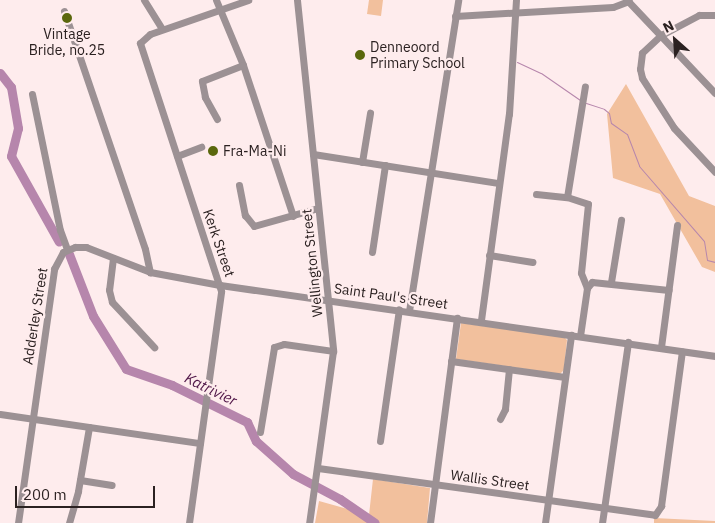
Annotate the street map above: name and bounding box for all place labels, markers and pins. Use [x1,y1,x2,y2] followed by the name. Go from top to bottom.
[61,12,73,24] marker: Vintage Bride, no.25
[29,26,105,58] place label: Vintage Bride, no.25
[370,39,465,72] place label: Denneoord Primary School
[354,49,366,61] marker: Denneoord Primary School
[223,143,286,159] place label: Fra-Ma-Ni
[207,145,219,157] marker: Fra-Ma-Ni

